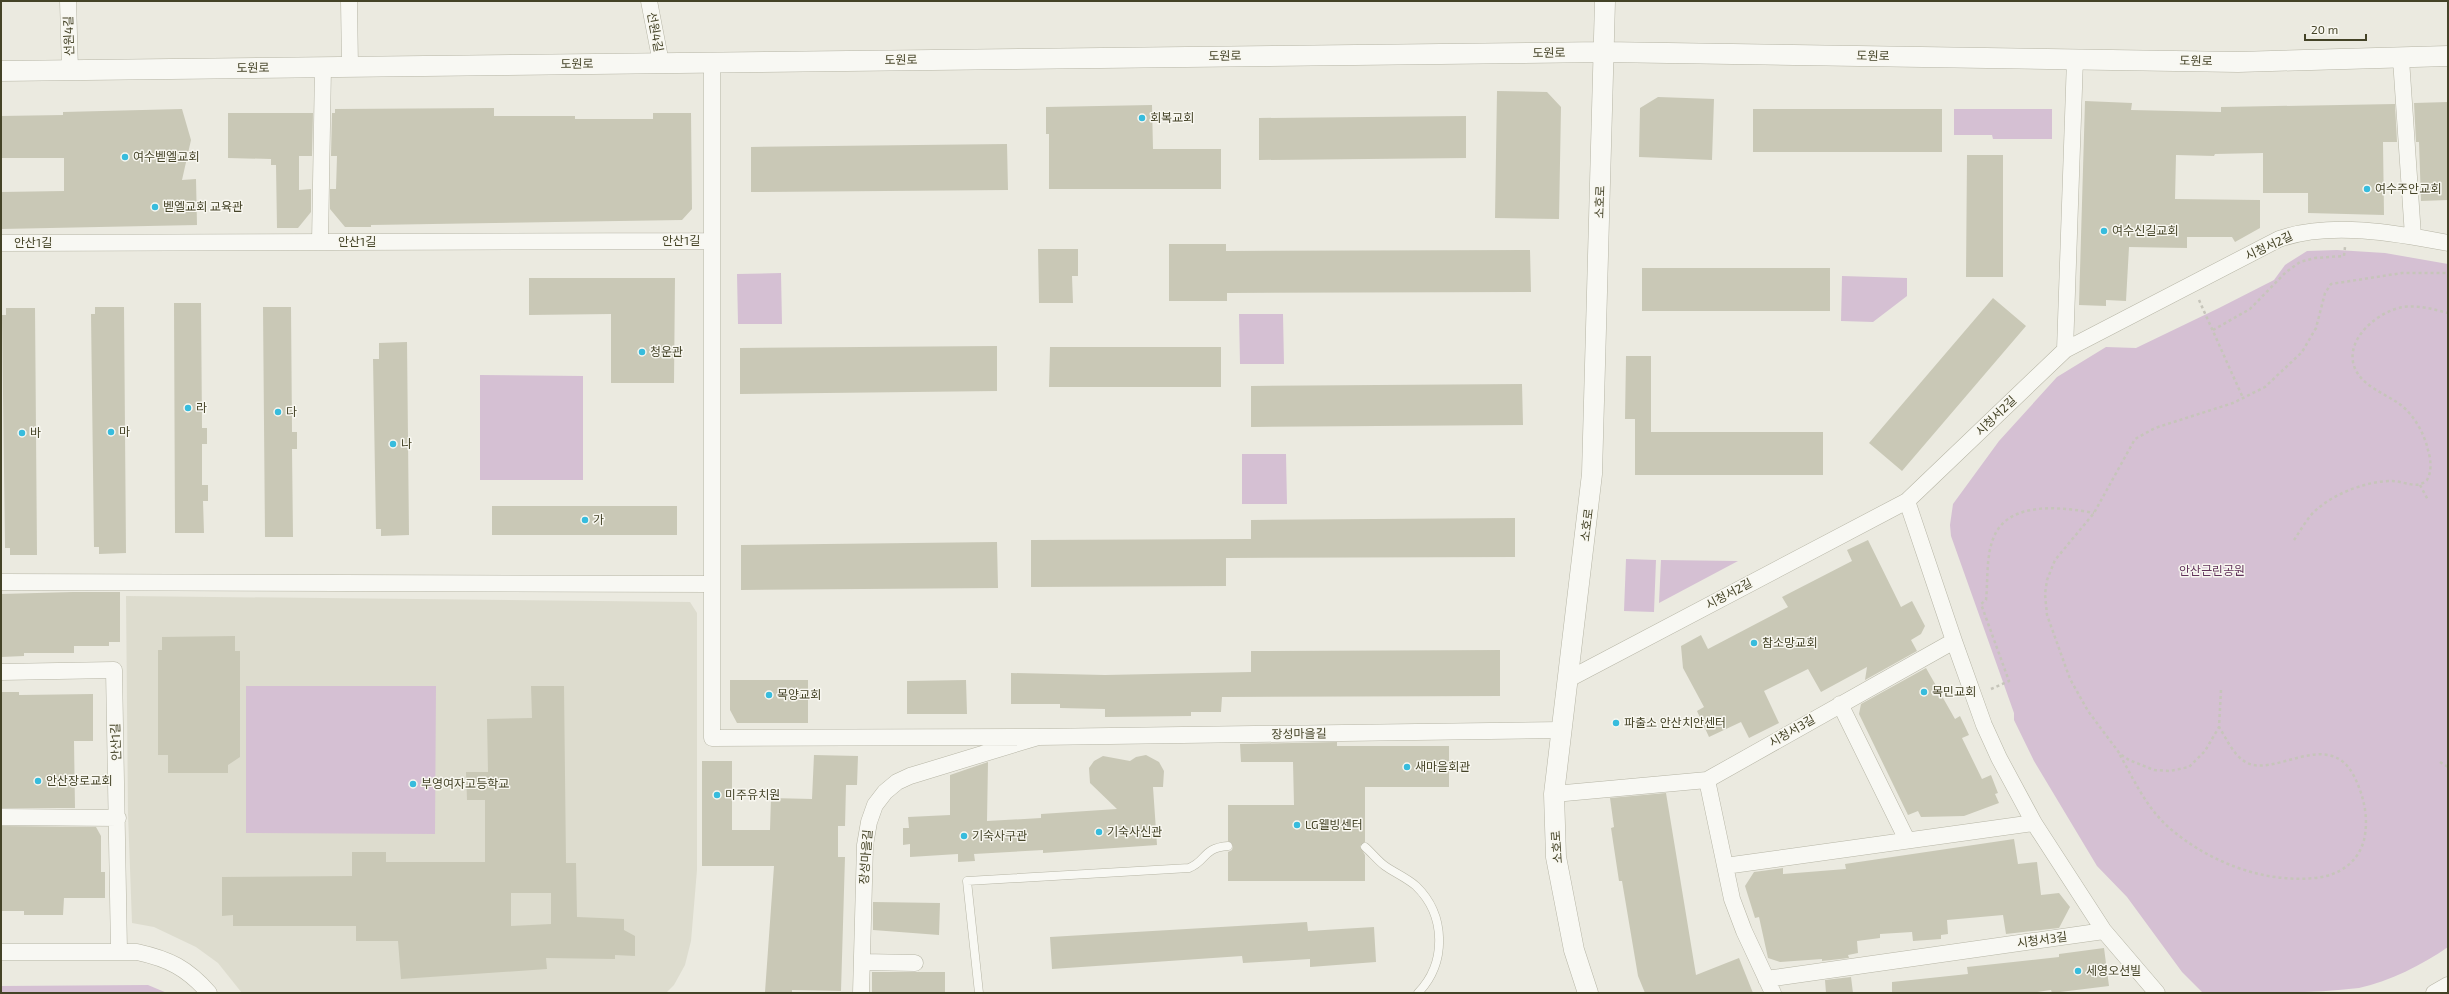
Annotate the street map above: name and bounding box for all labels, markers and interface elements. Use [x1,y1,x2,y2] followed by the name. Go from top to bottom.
[645,11,667,53] street label: 선원4길
[60,16,76,57] street label: 선원4길
[2305,16,2366,42] scale bar
[2311,22,2338,36] text: 20 m
[1532,45,1566,59] street label: 도원로
[1208,48,1242,62] street label: 도원로
[1856,48,1890,62] street label: 도원로
[884,52,918,66] street label: 도원로
[2179,53,2213,67] street label: 도원로
[560,56,594,70] street label: 도원로
[236,60,270,74] street label: 도원로
[1150,110,1194,124] place label: 회복교회
[1137,113,1147,123] marker: 회복교회
[133,149,199,163] place label: 여수벧엘교회
[120,152,130,162] marker: 여수벧엘교회
[2375,181,2441,195] place label: 여수주안교회
[2362,184,2372,194] marker: 여수주안교회
[1591,185,1607,219] street label: 소호로
[163,199,243,213] place label: 벧엘교회 교육관
[150,202,160,212] marker: 벧엘교회 교육관
[2112,223,2178,237] place label: 여수신길교회
[2099,226,2109,236] marker: 여수신길교회
[2243,228,2295,262] street label: 시청서2길
[662,233,700,247] street label: 안산1길
[338,234,376,248] street label: 안산1길
[14,235,52,249] street label: 안산1길
[650,344,683,358] place label: 청운관
[637,347,647,357] marker: 청운관
[1972,393,2018,438] street label: 시청서2길
[196,400,207,414] place label: 라
[183,403,193,413] marker: 라
[286,404,297,418] place label: 다
[273,407,283,417] marker: 다
[119,424,130,438] place label: 마
[30,425,41,439] place label: 바
[106,427,116,437] marker: 마
[17,428,27,438] marker: 바
[401,436,412,450] place label: 나
[388,439,398,449] marker: 나
[1577,508,1595,542] street label: 소호로
[593,512,604,526] place label: 가
[580,515,590,525] marker: 가
[2179,563,2245,577] park label: 안산근린공원
[1703,575,1754,611] street label: 시청서2길
[1762,635,1817,649] place label: 참소망교회
[1749,638,1759,648] marker: 참소망교회
[1932,684,1976,698] place label: 목민교회
[777,687,821,701] place label: 목양교회
[1919,687,1929,697] marker: 목민교회
[764,690,774,700] marker: 목양교회
[1766,711,1817,749] street label: 시청서3길
[1624,715,1726,729] place label: 파출소 안산치안센터
[1611,718,1621,728] marker: 파출소 안산치안센터
[107,723,123,761] street label: 안산1길
[1271,726,1327,740] street label: 장성마을길
[1415,759,1470,773] place label: 새마을회관
[1402,762,1412,772] marker: 새마을회관
[46,773,112,787] place label: 안산장로교회
[33,776,43,786] marker: 안산장로교회
[421,776,509,790] place label: 부영여자고등학교
[408,779,418,789] marker: 부영여자고등학교
[725,787,780,801] place label: 미주유치원
[712,790,722,800] marker: 미주유치원
[1305,817,1363,831] place label: LG웰빙센터
[1292,820,1302,830] marker: LG웰빙센터
[1107,824,1162,838] place label: 기숙사신관
[1094,827,1104,837] marker: 기숙사신관
[972,828,1027,842] place label: 기숙사구관
[856,829,874,885] street label: 장성마을길
[1548,830,1564,864] street label: 소호로
[959,831,969,841] marker: 기숙사구관
[2016,929,2068,949] street label: 시청서3길
[2086,963,2141,977] place label: 세영오션빌
[2073,966,2083,976] marker: 세영오션빌

